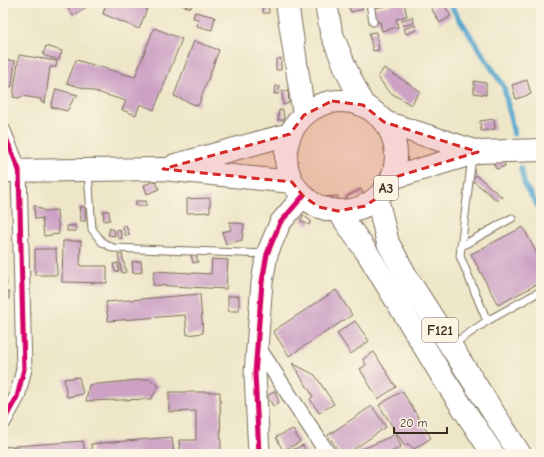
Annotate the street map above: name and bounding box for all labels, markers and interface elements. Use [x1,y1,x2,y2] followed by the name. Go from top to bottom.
[374,176,398,200] road number: A3
[422,318,458,342] road number: F121
[394,409,447,435] scale bar
[400,416,428,430] text: 20 m

